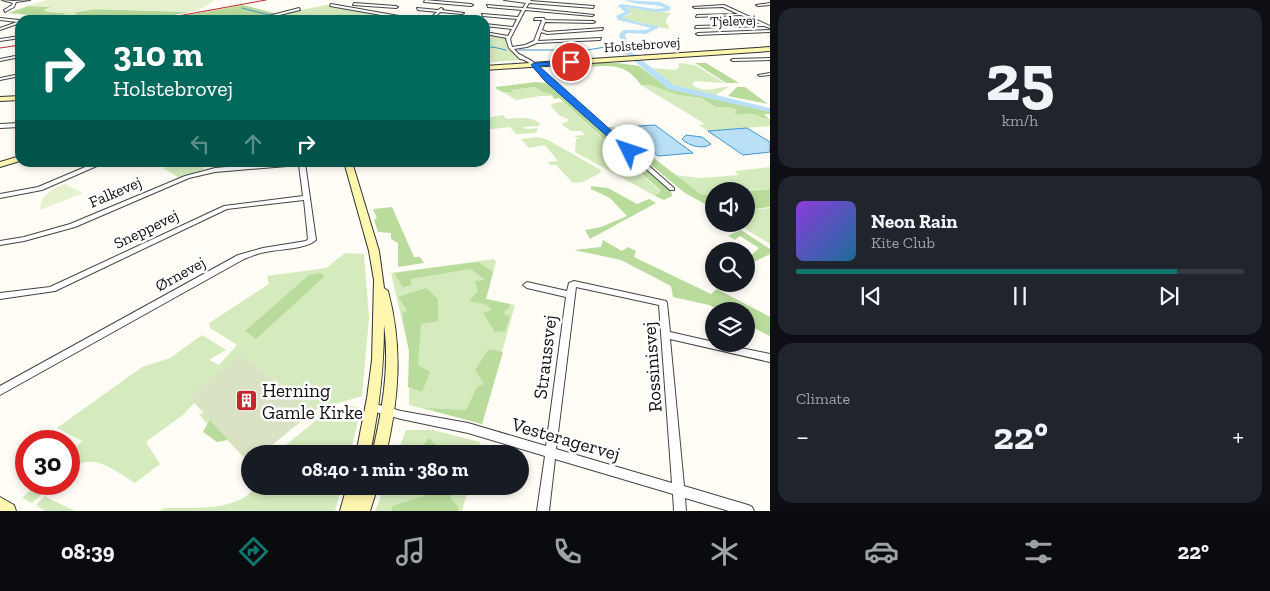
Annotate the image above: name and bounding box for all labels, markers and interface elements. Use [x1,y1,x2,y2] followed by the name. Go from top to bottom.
[710,12,756,30] street label: Tjelevej
[113,33,203,75] text: 310 m
[603,34,681,56] street label: Holstebrovej
[30,35,95,100] icon: right
[986,39,1054,117] text: 25
[550,41,592,83] pin
[557,48,585,76] icon: arrive
[113,75,233,102] text: Holstebrovej
[1002,111,1038,130] text: km/h
[602,124,654,176] position arrow
[186,130,214,158] icon: left
[239,130,267,158] icon: ahead
[292,130,320,158] icon: right
[86,172,144,212] street label: Falkevej
[705,182,755,352] map controls
[705,182,755,232] button: sound
[111,205,181,253] street label: Sneppevej
[871,210,958,233] text: Neon Rain
[871,233,935,252] text: Kite Club
[705,242,755,292] button: search
[152,253,208,295] street label: Ørnevej
[857,282,885,310] icon: previous
[1006,282,1034,310] icon: pause
[1155,282,1183,310] icon: next
[705,302,755,352] button: layers
[528,314,562,400] street label: Straussvej
[637,321,667,413] street label: Rossinisvej
[262,379,363,424] place label: Herning Gamle Kirke
[234,389,258,413] building icon: Herning Gamle Kirke
[796,389,850,408] text: Climate
[508,412,623,465] street label: Vesteragervej
[993,413,1048,459] text: 22°
[796,420,809,453] text: −
[1232,420,1244,453] text: +
[15,430,80,495] speed limit sign: 30
[302,458,468,481] text: 08:40 · 1 min · 380 m
[236,534,271,569] icon: directions
[393,534,428,569] icon: music
[550,534,585,569] icon: phone
[707,534,742,569] icon: climate
[864,534,899,569] icon: car
[1021,534,1056,569] icon: filters
[61,538,114,565] text: 08:39
[1177,538,1209,565] text: 22°

